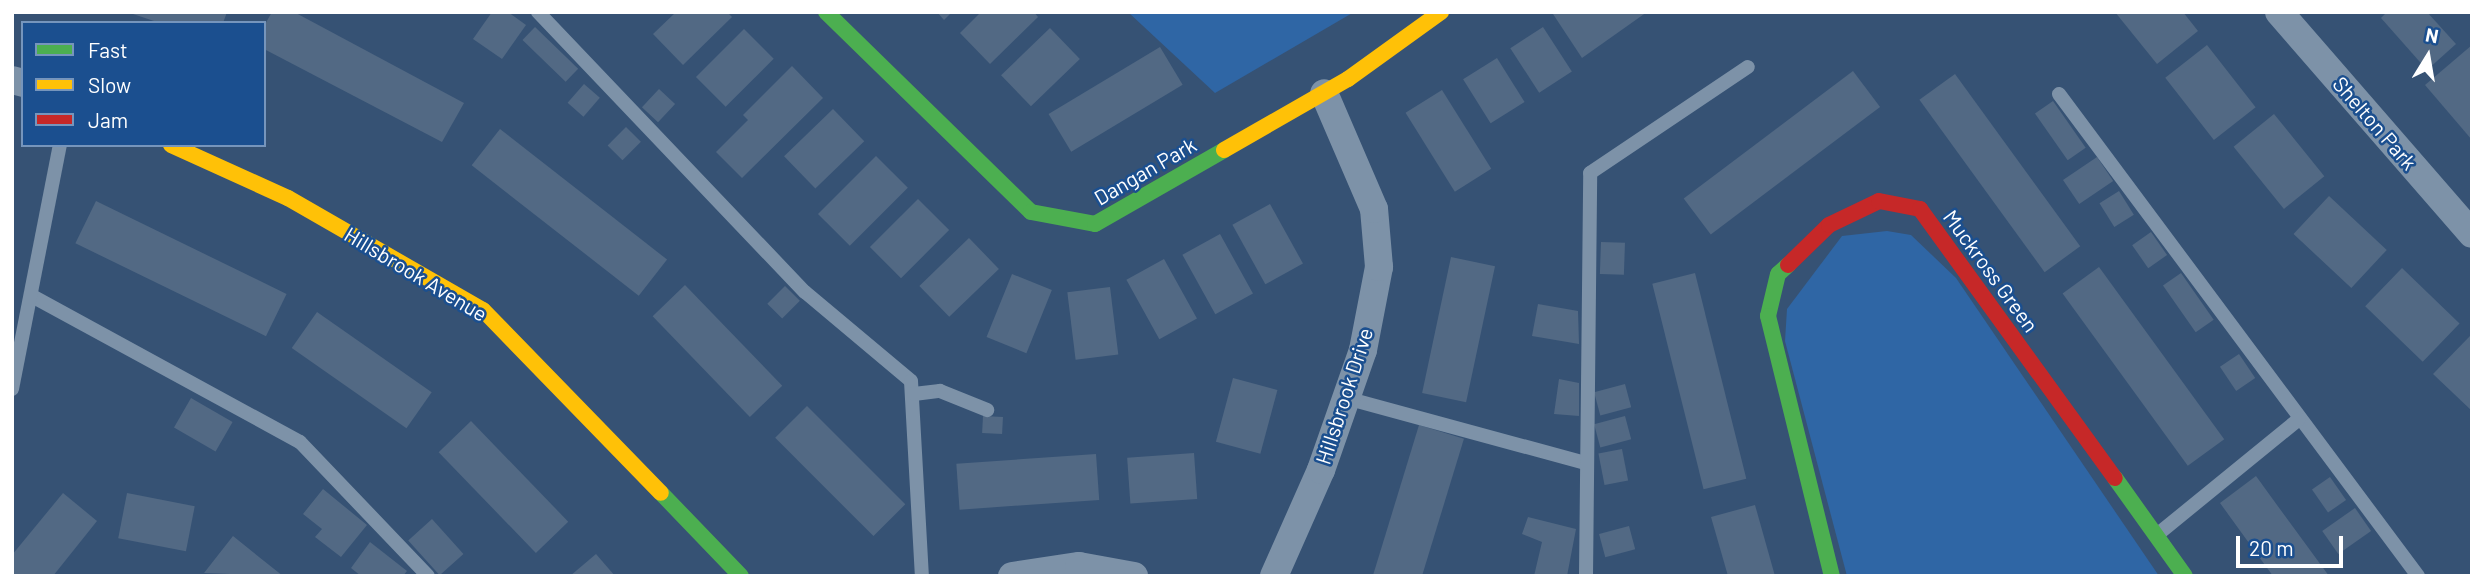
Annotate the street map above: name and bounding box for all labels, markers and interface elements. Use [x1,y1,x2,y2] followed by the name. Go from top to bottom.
[21,21,266,147] legend
[2393,21,2463,91] north arrow
[2424,22,2440,47] text: N
[88,37,128,62] text: Fast
[2328,71,2422,175] street label: Shelton Park
[88,72,131,97] text: Slow
[88,107,128,132] text: Jam
[1089,132,1201,210] street label: Dangan Park
[1938,205,2044,337] street label: Muckross Green
[340,221,492,327] street label: Hillsbrook Avenue
[1310,324,1378,468] street label: Hillsbrook Drive
[2239,522,2346,566] scale bar
[2249,535,2294,560] text: 20 m

